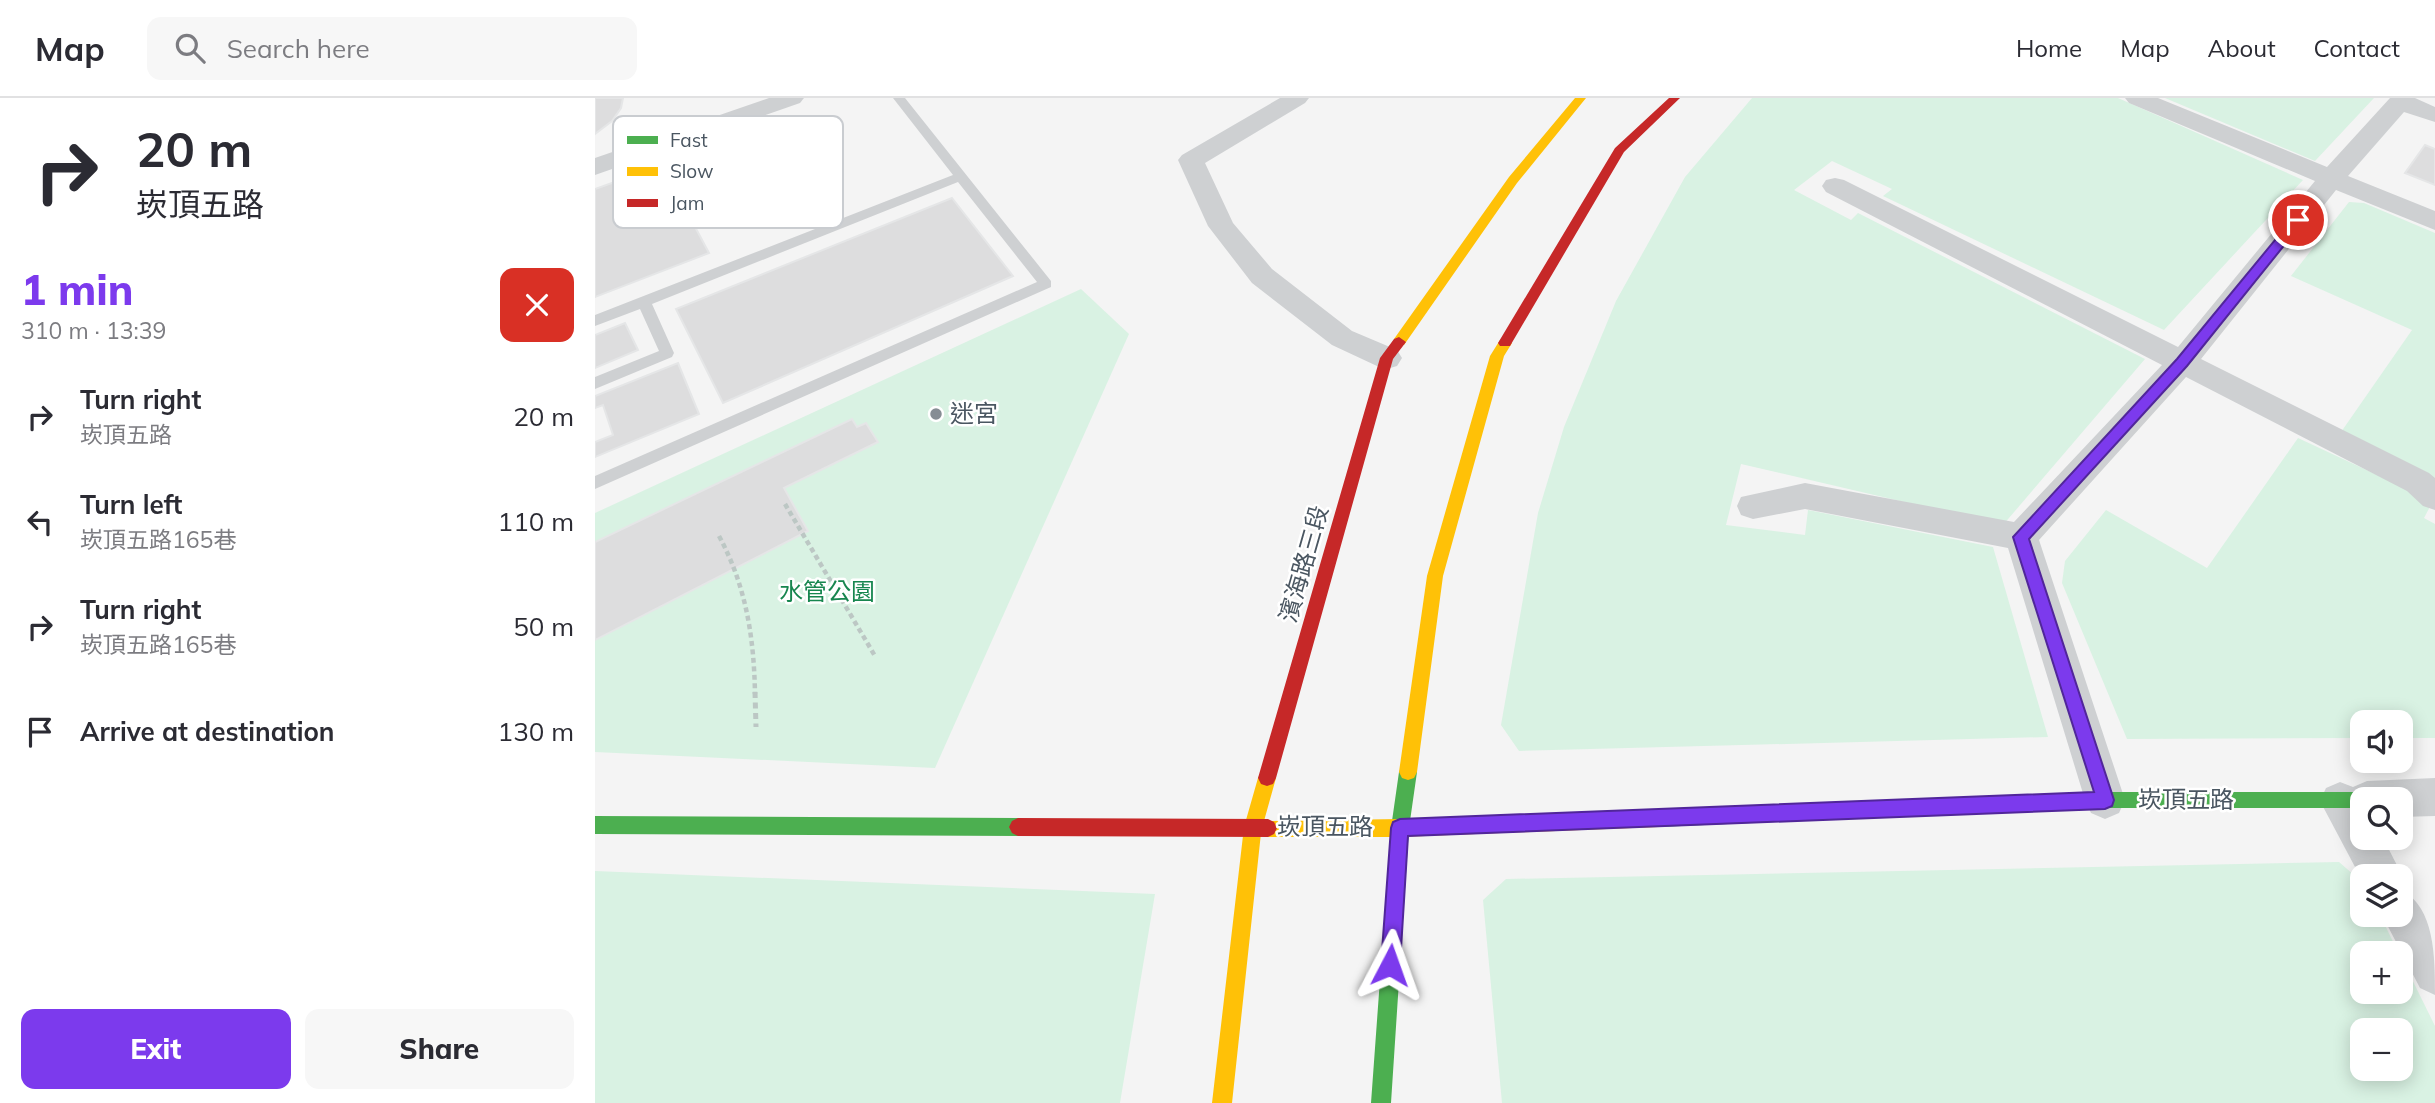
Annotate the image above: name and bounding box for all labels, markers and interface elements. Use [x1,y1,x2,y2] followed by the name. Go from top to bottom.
[147,17,637,80] search box
[35,28,105,69] text: Map
[171,29,209,67] icon: search
[227,32,370,65] text: Search here
[2016,33,2082,63] text: Home
[2120,33,2170,63] text: Map
[2208,33,2276,63] text: About
[2314,33,2400,63] text: Contact
[613,116,843,228] legend
[136,118,252,179] text: 20 m
[21,126,112,217] icon: right
[670,128,708,152] text: Fast
[670,159,714,183] text: Slow
[136,184,264,224] text: 崁頂五路
[2268,190,2328,250] pin
[670,191,704,215] text: Jam
[2279,201,2317,239] icon: arrive
[21,263,134,316] text: 1 min
[500,268,574,342] button: close
[21,316,166,345] text: 310 m · 13:39
[80,383,201,416] text: Turn right
[21,398,59,436] icon: right
[950,398,998,428] place label: 迷宮
[513,400,574,433] text: 20 m
[928,406,944,422] marker: 迷宮
[80,420,172,449] text: 崁頂五路
[80,488,182,521] text: Turn left
[1272,502,1334,626] street label: 濱海路三段
[21,503,59,541] icon: left
[498,505,574,538] text: 110 m
[80,525,236,554] text: 崁頂五路165巷
[779,576,875,606] park label: 水管公園
[80,593,201,626] text: Turn right
[21,608,59,646] icon: right
[513,610,574,643] text: 50 m
[80,630,236,659] text: 崁頂五路165巷
[2350,710,2413,1081] map controls
[2350,710,2413,773] button: sound
[21,713,59,751] icon: arrive
[80,715,335,748] text: Arrive at destination
[498,715,574,748] text: 130 m
[2138,784,2234,814] street label: 崁頂五路
[2350,787,2413,850] button: search
[1277,811,1373,841] street label: 崁頂五路
[2350,864,2413,927] button: layers
[1353,928,1427,1002] position arrow
[2350,941,2413,1004] button: +
[21,1009,291,1089] button: Exit
[305,1009,574,1089] button: Share
[2350,1018,2413,1081] button: −

